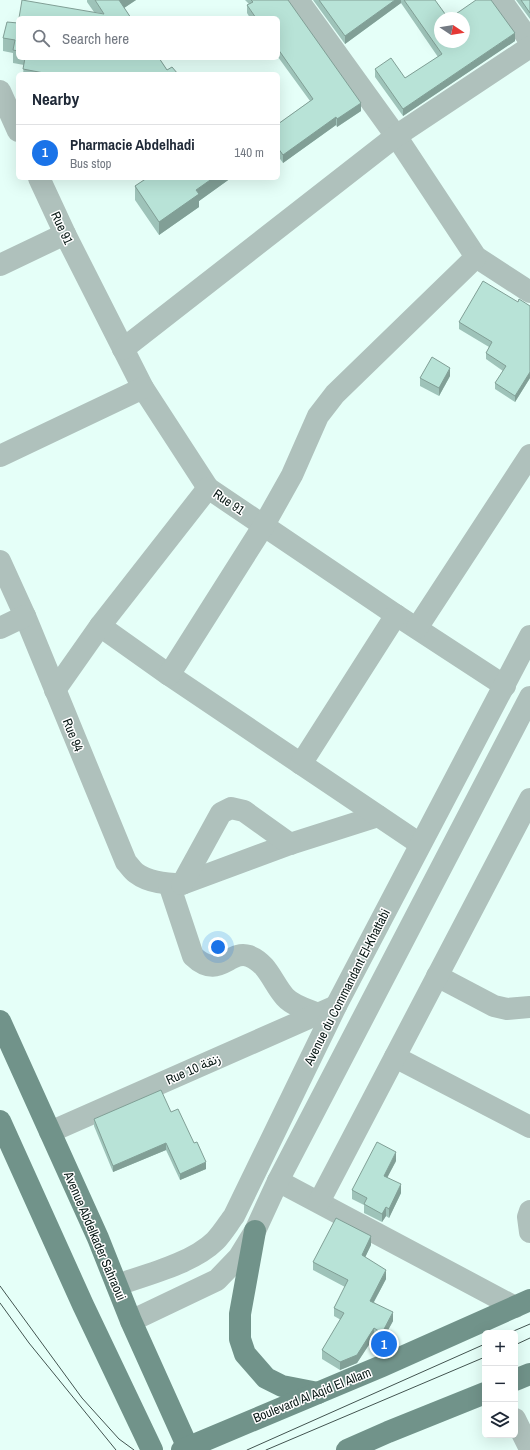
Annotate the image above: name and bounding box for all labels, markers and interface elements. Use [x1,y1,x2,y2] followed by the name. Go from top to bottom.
[434,12,470,48] north arrow
[16,16,280,60] search box
[30,27,52,49] icon: search
[62,28,129,49] text: Search here
[32,87,79,110] text: Nearby
[70,134,195,155] text: Pharmacie Abdelhadi
[42,144,48,161] text: 1
[234,144,264,161] text: 140 m
[70,155,111,172] text: Bus stop
[47,209,77,247] street label: Rue 91
[210,485,248,519] street label: Rue 91
[59,716,87,754] street label: Rue 94
[300,906,394,1069] street label: Avenue du Commandant El-Khattabi
[208,937,228,957] your location
[163,1049,223,1089] street label: Rue 10 زنقة
[60,1168,130,1303] street label: Avenue Abdelkader Sahraoui
[371,1329,397,1359] pin: 1
[482,1330,518,1438] map controls
[482,1330,518,1366] button: +
[251,1364,374,1426] street label: Boulevard Al Aqid El Allam
[482,1366,518,1402] button: −
[482,1402,518,1438] button: layers

